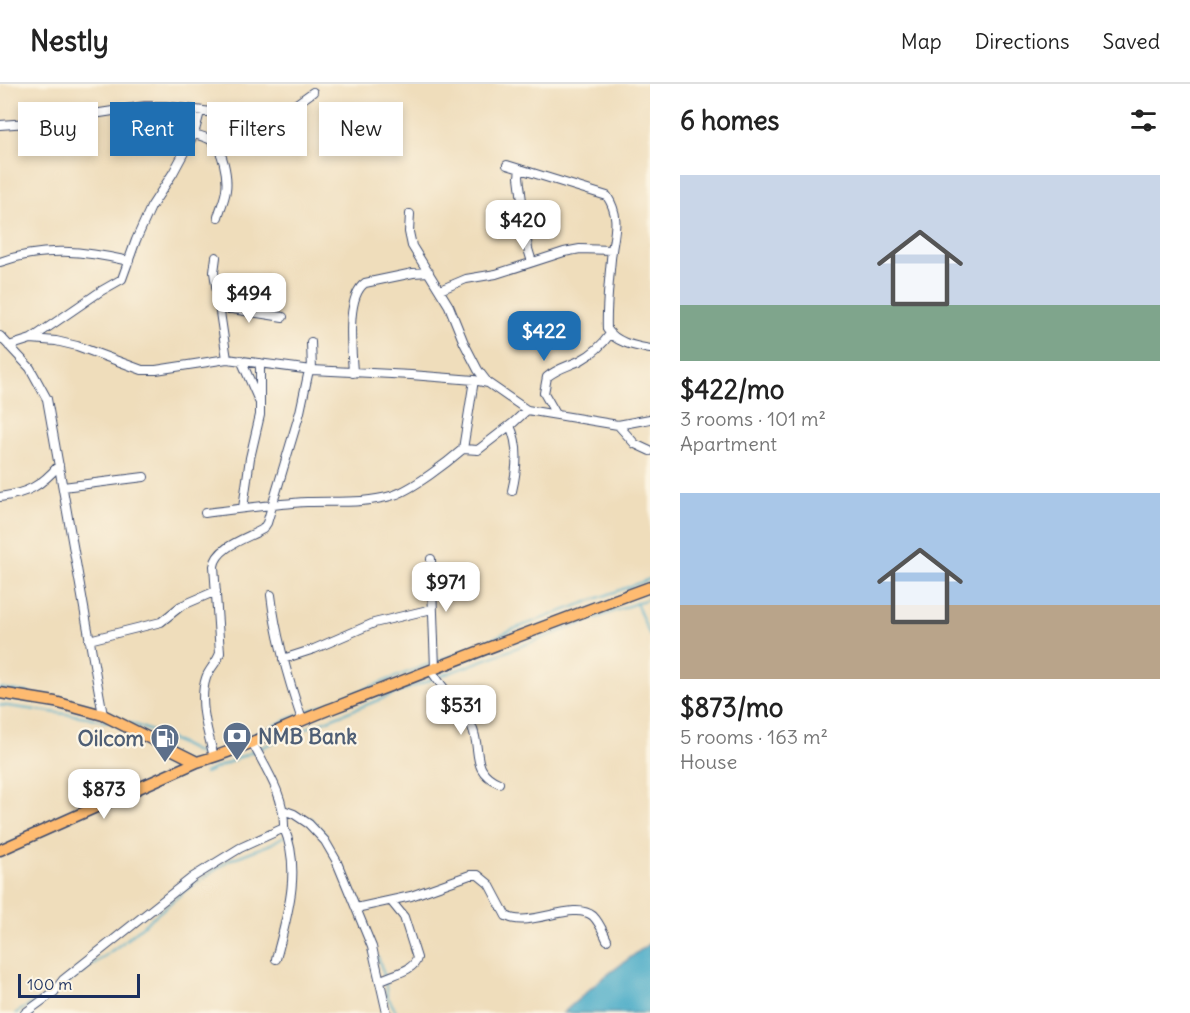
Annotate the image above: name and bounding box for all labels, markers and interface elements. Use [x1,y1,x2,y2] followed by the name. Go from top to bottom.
[30,23,109,59] text: Nestly
[901,28,942,55] text: Map
[975,28,1069,55] text: Directions
[1102,28,1160,55] text: Saved
[18,102,98,156] chip: Buy
[110,102,195,156] chip: Rent
[207,102,307,156] chip: Filters
[319,102,403,156] chip: New
[680,104,779,137] text: 6 homes
[1127,104,1160,137] icon: filters
[487,200,559,251] pin: $420
[500,207,546,232] text: $420
[866,214,974,322] icon: home
[213,273,285,324] pin: $494
[226,280,272,305] text: $494
[508,311,580,362] pin: $422
[522,318,566,343] text: $422
[680,373,784,406] text: $422/mo
[680,406,826,431] text: 3 rooms · 101 m²
[680,431,777,456] text: Apartment
[866,532,974,640] icon: home
[410,562,482,613] pin: $971
[426,569,466,594] text: $971
[425,685,497,736] pin: $531
[680,691,783,724] text: $873/mo
[440,692,482,717] text: $531
[221,720,253,762] bank icon: NMB Bank
[149,722,181,764] fuel station icon: Oilcom
[258,723,357,750] place label: NMB Bank
[680,724,828,749] text: 5 rooms · 163 m²
[78,725,145,752] place label: Oilcom
[680,749,737,774] text: House
[68,769,140,820] pin: $873
[82,776,126,801] text: $873
[18,971,140,998] scale bar
[27,974,72,994] text: 100 m

